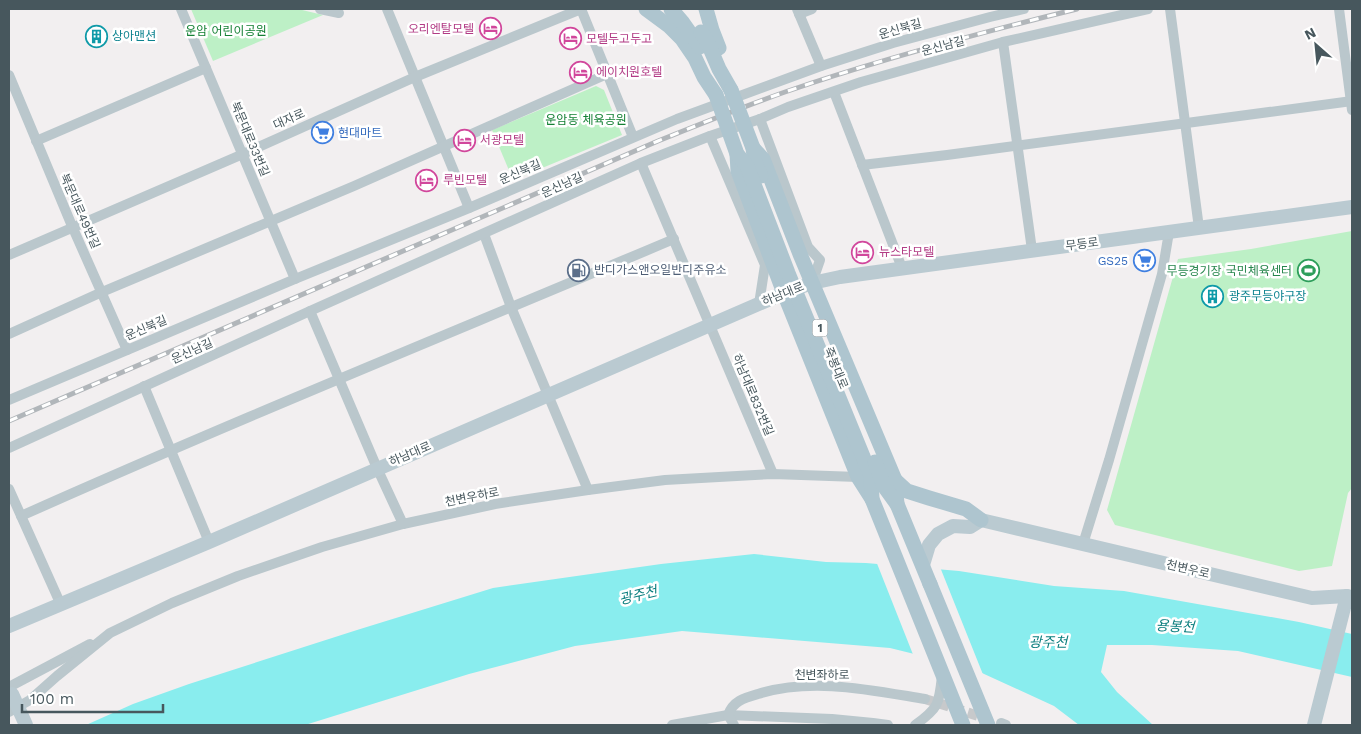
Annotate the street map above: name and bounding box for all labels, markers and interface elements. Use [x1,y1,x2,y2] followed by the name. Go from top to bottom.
[877,16,923,42] street label: 운신북길
[478,17,502,41] hotel icon: 오리엔탈모텔
[1291,20,1341,70] north arrow
[408,22,474,36] place label: 오리엔탈모텔
[84,24,108,48] building icon: 상아맨션
[185,24,267,38] park label: 운암 어린이공원
[1302,24,1318,43] text: N
[558,27,582,51] hotel icon: 모텔두고두고
[112,29,156,43] place label: 상아맨션
[586,32,652,46] place label: 모텔두고두고
[920,34,966,58] street label: 운신남길
[568,60,592,84] hotel icon: 에이치원호텔
[596,65,662,79] place label: 에이치원호텔
[228,99,272,179] street label: 북문대로33번길
[271,106,307,132] street label: 대자로
[545,113,627,127] park label: 운암동 체육공원
[310,121,334,145] supermarket icon: 현대마트
[338,126,382,140] place label: 현대마트
[452,128,476,152] hotel icon: 서광모텔
[480,133,524,147] place label: 서광모텔
[497,157,543,187] street label: 운신북길
[415,168,439,192] hotel icon: 루빈모텔
[539,170,585,200] street label: 운신남길
[57,171,103,251] street label: 북문대로49번길
[443,173,487,187] place label: 루빈모텔
[1065,235,1099,253] street label: 무등로
[851,240,875,264] hotel icon: 뉴스타모텔
[879,245,934,259] place label: 뉴스타모텔
[1132,249,1156,273] supermarket icon: GS25
[1098,254,1128,268] place label: GS25
[566,258,590,282] fuel station icon: 반디가스앤오일반디주유소
[1296,259,1320,283] sports icon: 무등경기장 국민체육센터
[594,263,726,277] place label: 반디가스앤오일반디주유소
[1166,264,1292,278] place label: 무등경기장 국민체육센터
[760,279,806,309] street label: 하남대로
[1201,284,1225,308] building icon: 광주무등야구장
[1229,289,1306,303] place label: 광주무등야구장
[123,313,169,343] street label: 운신북길
[812,319,828,336] road number: 1
[169,336,215,366] street label: 운신남길
[821,345,851,391] street label: 죽봉대로
[729,352,777,438] street label: 하남대로832번길
[387,439,433,469] street label: 하남대로
[444,485,500,509] street label: 천변우하로
[1165,557,1211,581] street label: 천변우로
[617,582,660,607] water label: 광주천
[1155,617,1196,635] water label: 용봉천
[1029,634,1068,650] water label: 광주천
[794,668,850,682] street label: 천변좌하로
[22,682,164,714] scale bar
[30,690,74,708] text: 100 m

